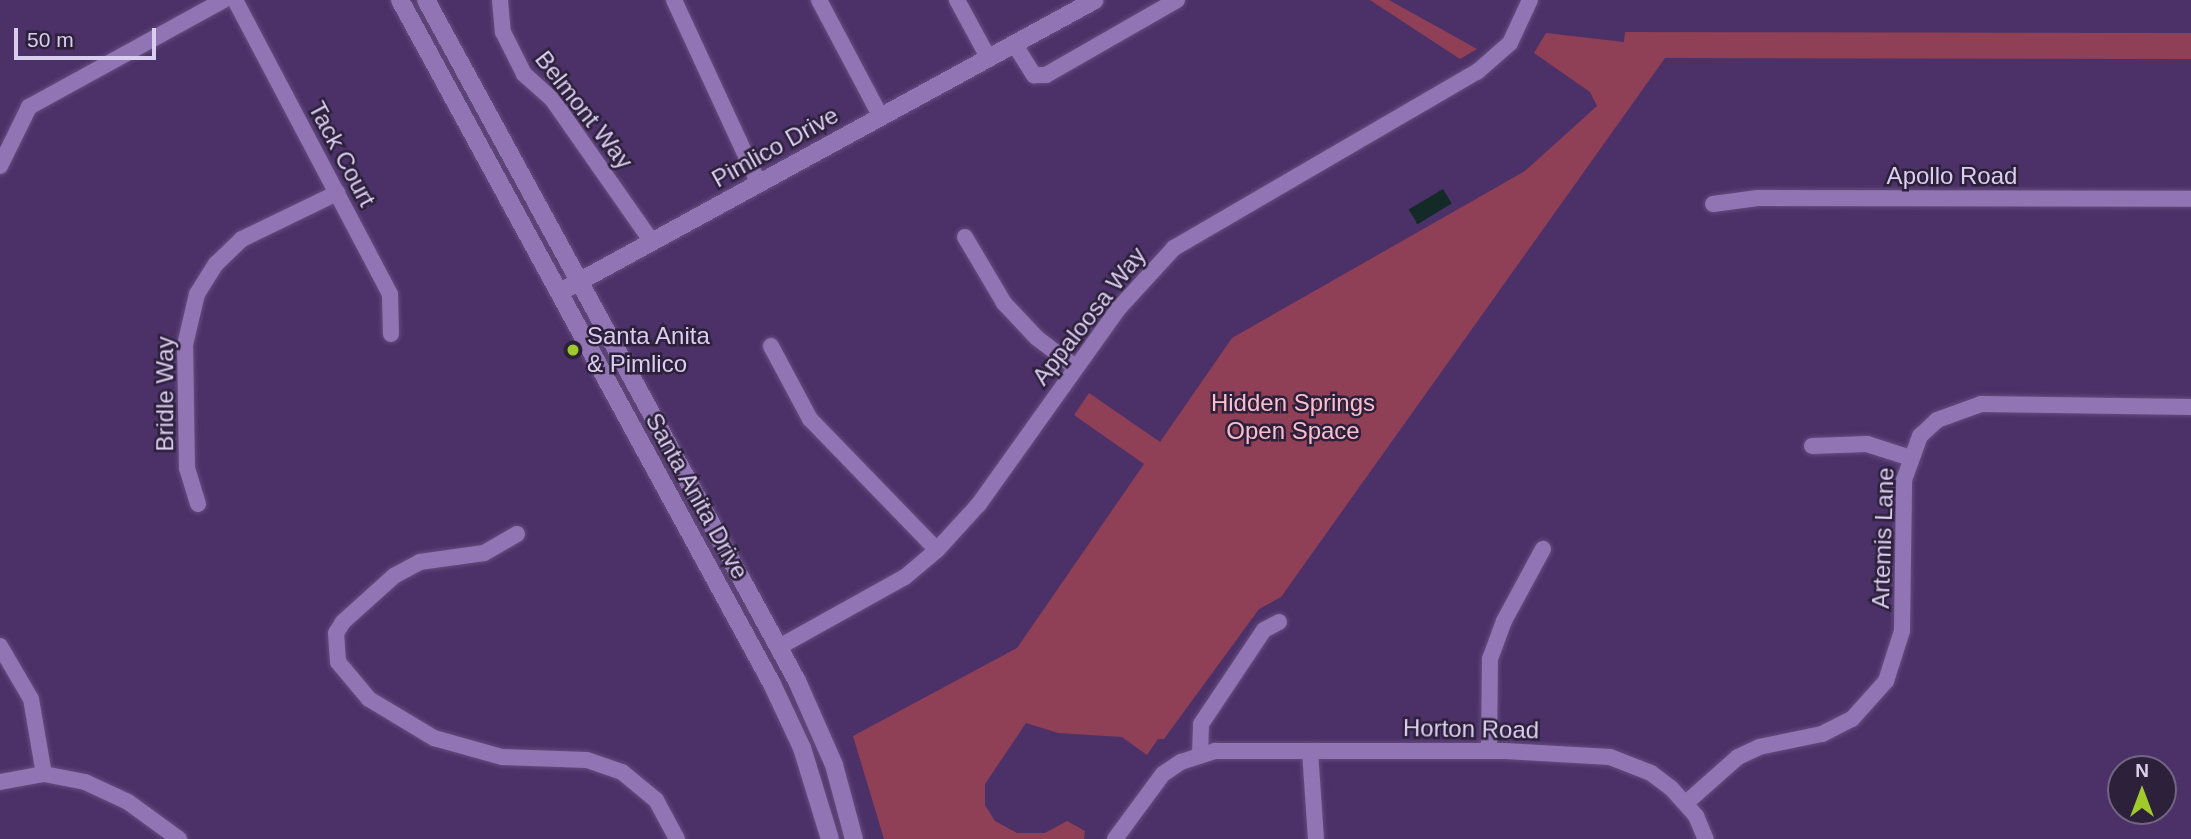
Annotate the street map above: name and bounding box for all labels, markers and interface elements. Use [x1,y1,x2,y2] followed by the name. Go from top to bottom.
[18,14,159,58] scale bar
[27,28,74,51] text: 50 m
[529,45,639,175] street label: Belmont Way
[302,97,382,211] street label: Tack Court
[707,100,843,194] street label: Pimlico Drive
[1887,162,2017,190] street label: Apollo Road
[1026,241,1152,391] street label: Appaloosa Way
[587,322,711,378] place label: Santa Anita & Pimlico
[151,336,179,452] street label: Bridle Way
[565,342,581,358] marker: Santa Anita & Pimlico
[1211,389,1375,445] park label: Hidden Springs Open Space
[639,407,755,585] street label: Santa Anita Drive
[1866,467,1900,609] street label: Artemis Lane
[1403,713,1539,745] street label: Horton Road
[2107,755,2177,825] north arrow
[2135,760,2149,781] text: N

